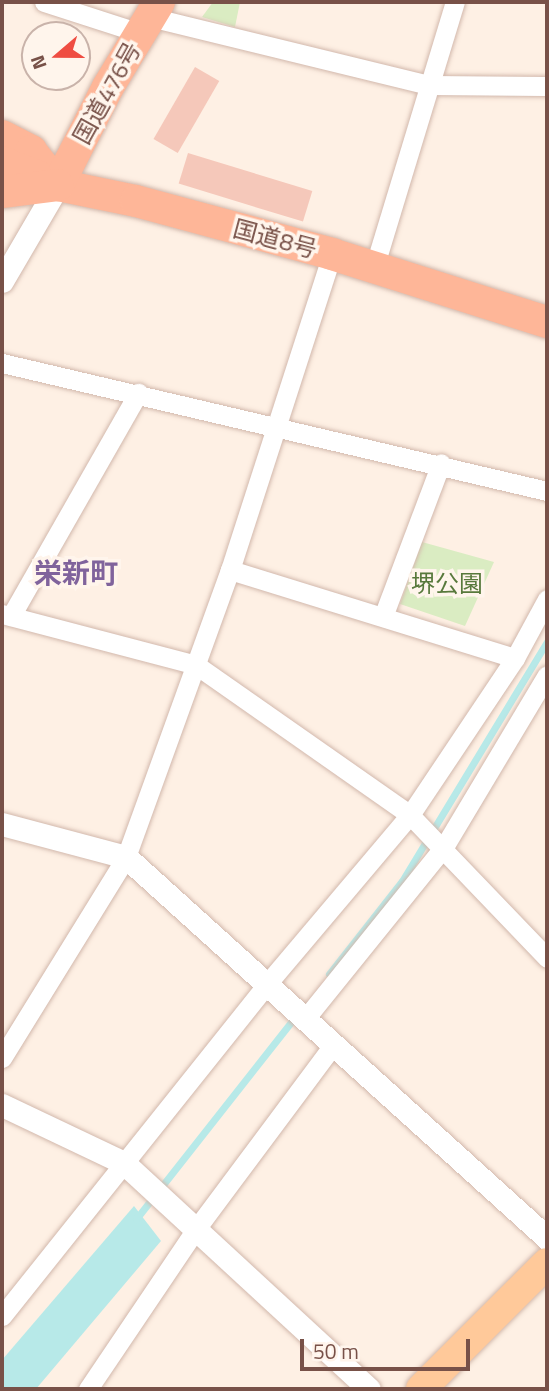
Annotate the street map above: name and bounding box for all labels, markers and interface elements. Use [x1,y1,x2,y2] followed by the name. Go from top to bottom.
[21,21,91,91] north arrow
[67,37,147,149] street label: 国道476号
[22,52,54,74] text: N
[230,214,320,264] street label: 国道8号
[34,556,118,590] district label: 栄新町
[411,570,483,598] park label: 堺公園
[304,1324,474,1368] scale bar
[313,1335,359,1367] text: 50 m

